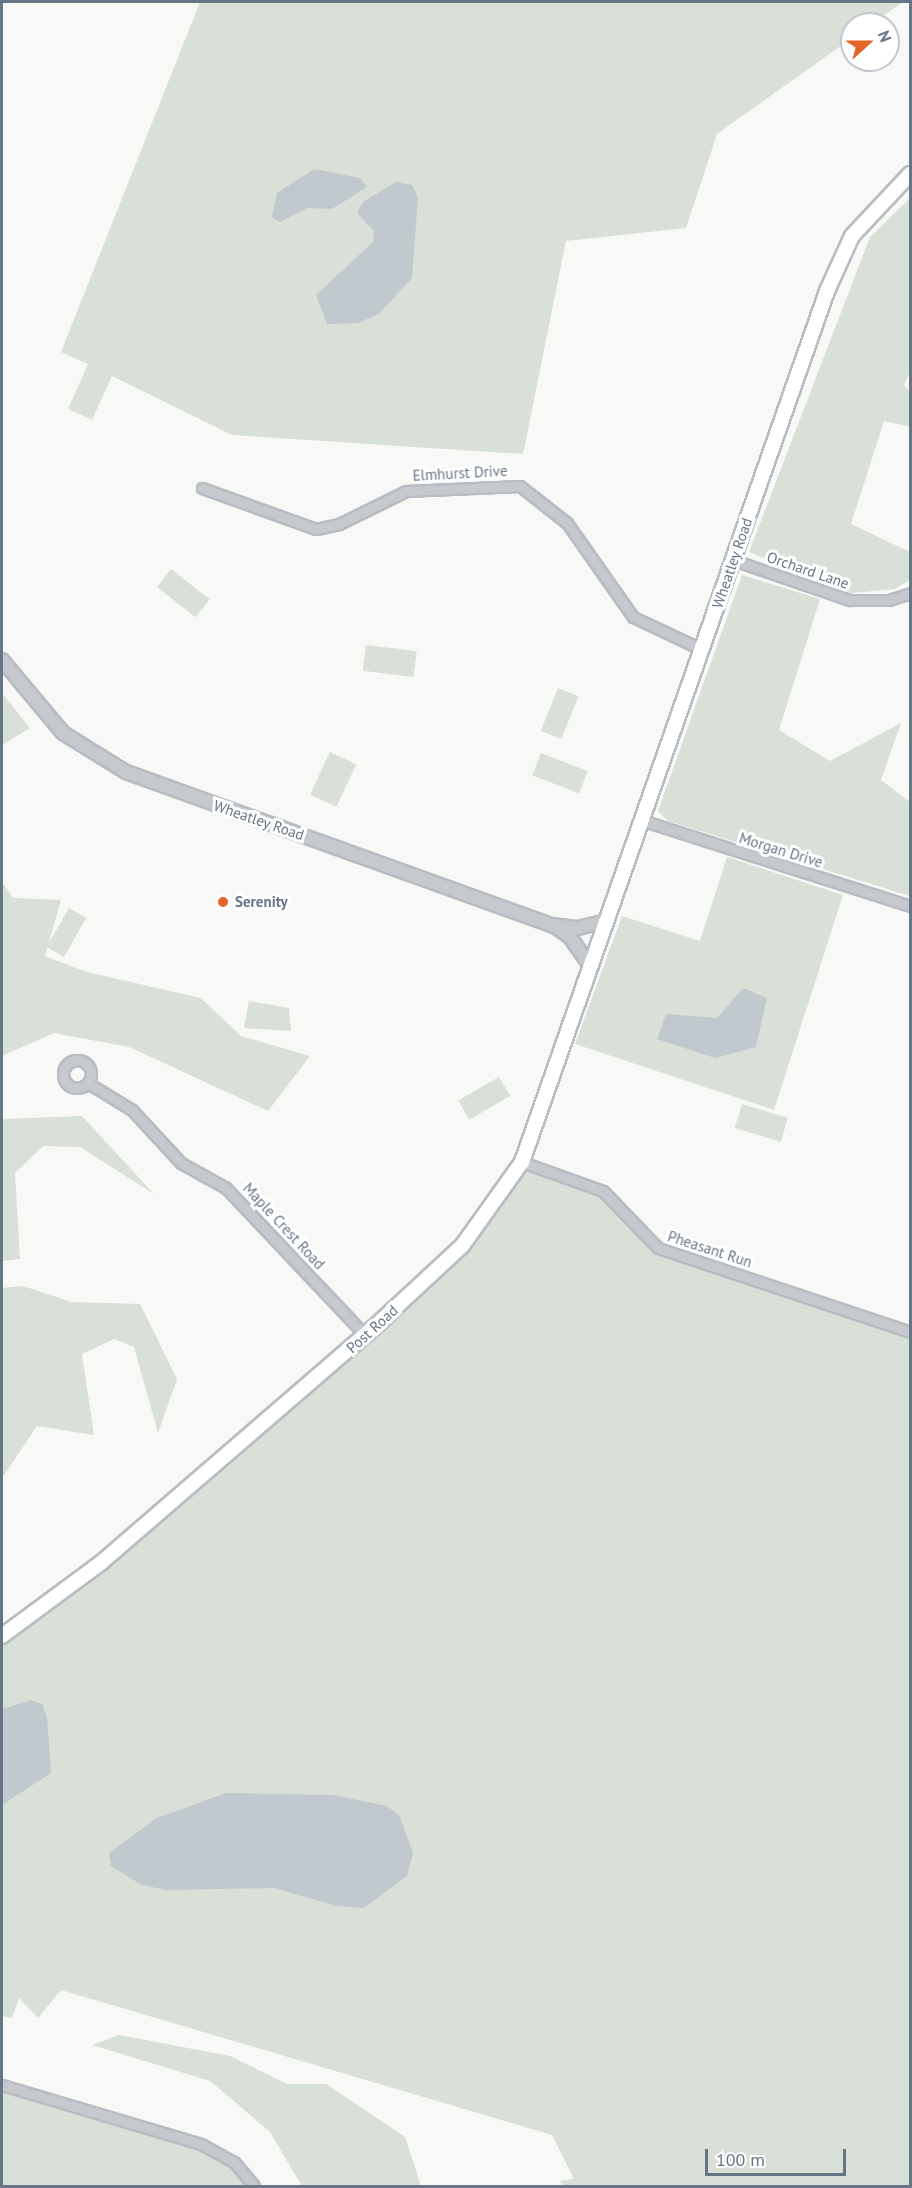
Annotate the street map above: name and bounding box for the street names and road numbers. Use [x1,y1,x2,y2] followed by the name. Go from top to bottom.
[412,462,508,484] street label: Elmhurst Drive
[708,515,756,611] street label: Wheatley Road
[765,548,851,592] street label: Orchard Lane
[211,796,307,844] street label: Wheatley Road
[737,829,825,871] street label: Morgan Drive
[239,1179,329,1273] street label: Maple Crest Road
[665,1227,755,1271] street label: Pheasant Run
[343,1301,401,1357] street label: Post Road

